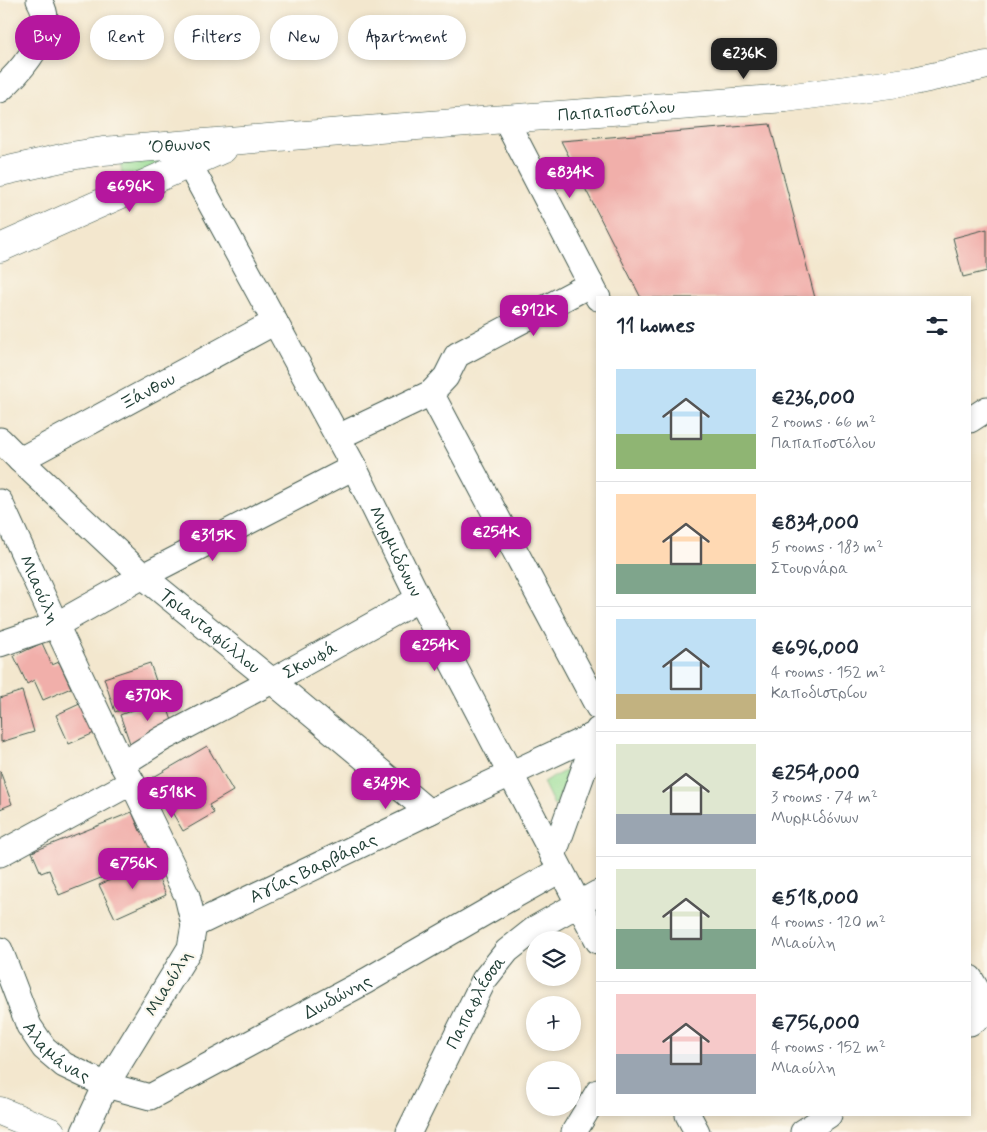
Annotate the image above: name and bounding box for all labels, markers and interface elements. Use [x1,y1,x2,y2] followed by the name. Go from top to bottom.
[15,15,80,60] chip: Buy
[90,15,164,60] chip: Rent
[174,15,260,60] chip: Filters
[270,15,338,60] chip: New
[348,15,466,60] chip: Apartment
[709,38,779,80] pin: €236K
[722,43,766,64] text: €236K
[557,95,676,128] street label: Παπαποστόλου
[148,131,211,160] street label: Όθωνος
[535,156,605,199] pin: €834K
[546,162,594,183] text: €834K
[95,170,165,213] pin: €696K
[106,176,154,197] text: €696K
[499,294,569,337] pin: €912K
[511,300,557,321] text: €912K
[616,312,695,340] text: 11 homes
[923,312,951,340] icon: filters
[116,367,180,417] street label: Ξάνθου
[771,384,855,412] text: €236,000
[656,389,716,449] icon: home
[771,412,876,433] text: 2 rooms · 66 m²
[771,433,876,454] text: Παπαποστόλου
[362,502,427,601] street label: Μυρμιδόνων
[771,509,859,537] text: €834,000
[656,514,716,574] icon: home
[461,516,531,559] pin: €254K
[178,520,248,562] pin: €315K
[472,522,520,543] text: €254K
[191,525,235,546] text: €315K
[771,537,883,558] text: 5 rooms · 183 m²
[13,551,65,628] street label: Μιαούλη
[771,558,848,579] text: Στουρνάρα
[154,583,265,680] street label: Τριανταφύλλου
[400,630,470,672] pin: €254K
[771,634,859,662] text: €696,000
[411,635,459,656] text: €254K
[279,636,342,685] street label: Σκουφά
[656,639,716,699] icon: home
[771,662,886,683] text: 4 rooms · 152 m²
[113,680,183,722] pin: €370K
[771,683,867,704] text: Καποδιστρίου
[125,685,171,706] text: €370K
[771,759,860,787] text: €254,000
[656,764,716,824] icon: home
[351,768,421,810] pin: €349K
[362,773,410,794] text: €349K
[137,776,207,819] pin: €518K
[149,782,195,803] text: €518K
[771,787,878,808] text: 3 rooms · 74 m²
[771,808,858,829] text: Μυρμιδόνων
[246,828,381,910] street label: Αγίας Βαρβάρας
[98,848,168,890] pin: €756K
[109,853,157,874] text: €756K
[771,884,859,912] text: €518,000
[656,889,716,949] icon: home
[771,912,886,933] text: 4 rooms · 120 m²
[526,931,581,1116] map controls
[526,931,581,986] button: layers
[771,933,836,954] text: Μιαούλη
[140,946,198,1021] street label: Μιαούλη
[441,951,512,1053] street label: Παπαφλέσσα
[300,969,376,1025] street label: Δωδώνης
[526,996,581,1051] button: +
[771,1009,860,1037] text: €756,000
[656,1014,716,1074] icon: home
[16,1017,94,1089] street label: Αλαμάνας
[771,1037,886,1058] text: 4 rooms · 152 m²
[771,1058,836,1079] text: Μιαούλη
[526,1061,581,1116] button: −

